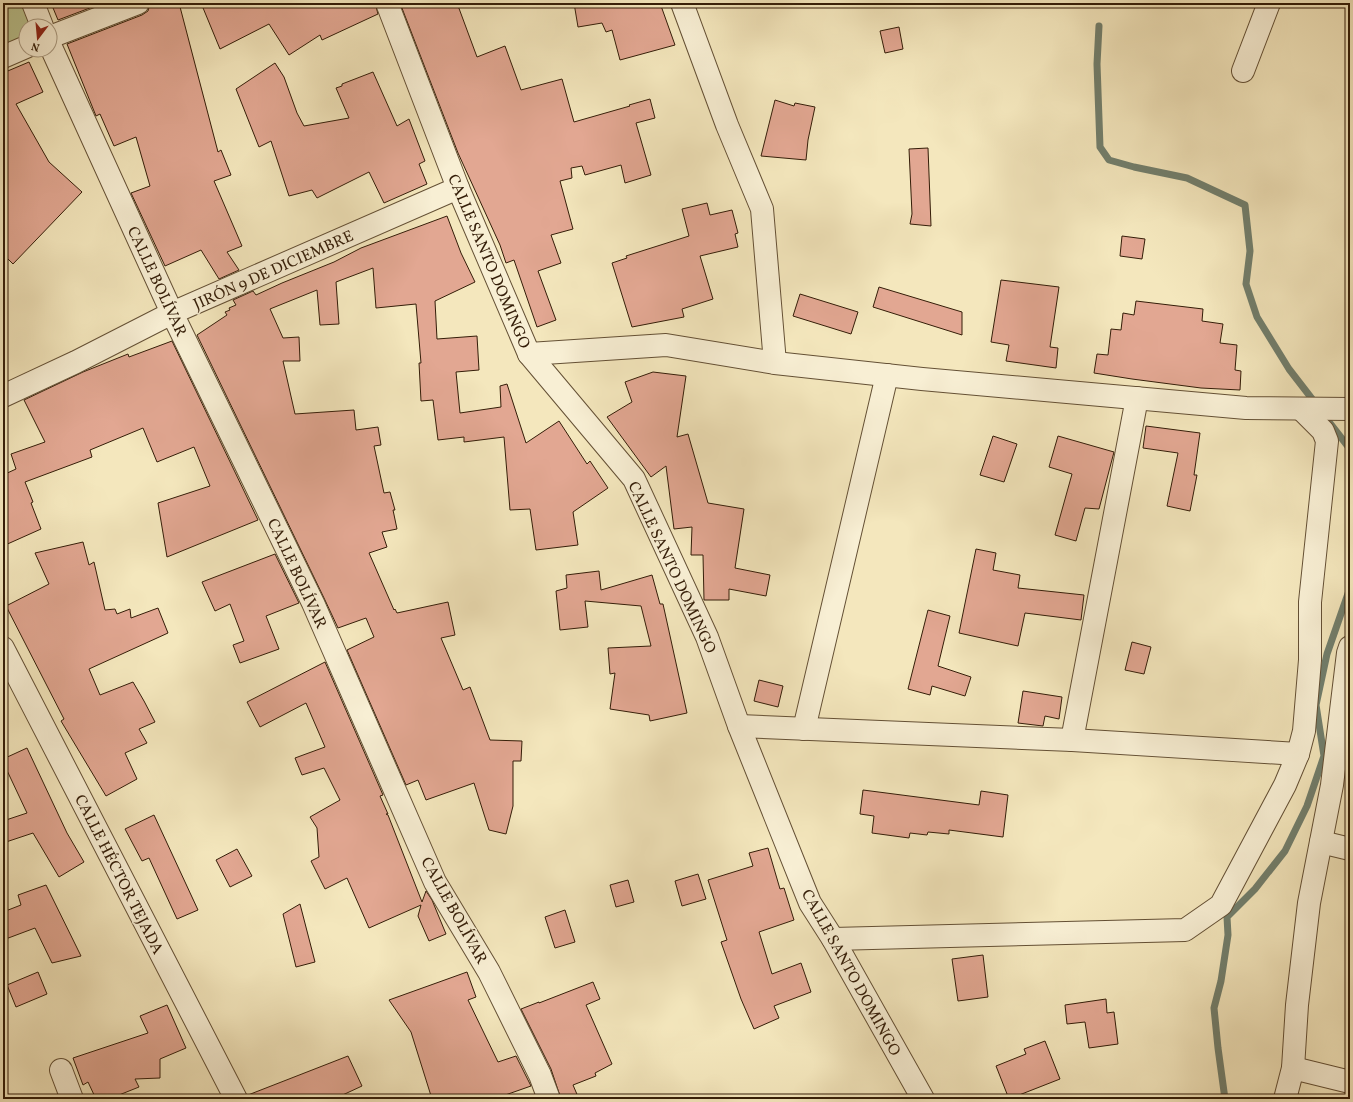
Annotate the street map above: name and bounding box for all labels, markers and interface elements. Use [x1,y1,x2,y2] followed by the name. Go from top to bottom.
[18,18,58,58] north arrow
[30,38,42,54] text: N
[441,171,535,353] street label: CALLE SANTO DOMINGO
[121,223,191,341] street label: CALLE BOLÍVAR
[190,226,357,316] street label: JIRÓN 9 DE DICIEMBRE
[622,478,721,658] street label: CALLE SANTO DOMINGO
[261,515,331,633] street label: CALLE BOLÍVAR
[68,791,168,959] street label: CALLE HÉCTOR TEJADA
[415,853,492,969] street label: CALLE BOLÍVAR
[795,886,905,1061] street label: CALLE SANTO DOMINGO

